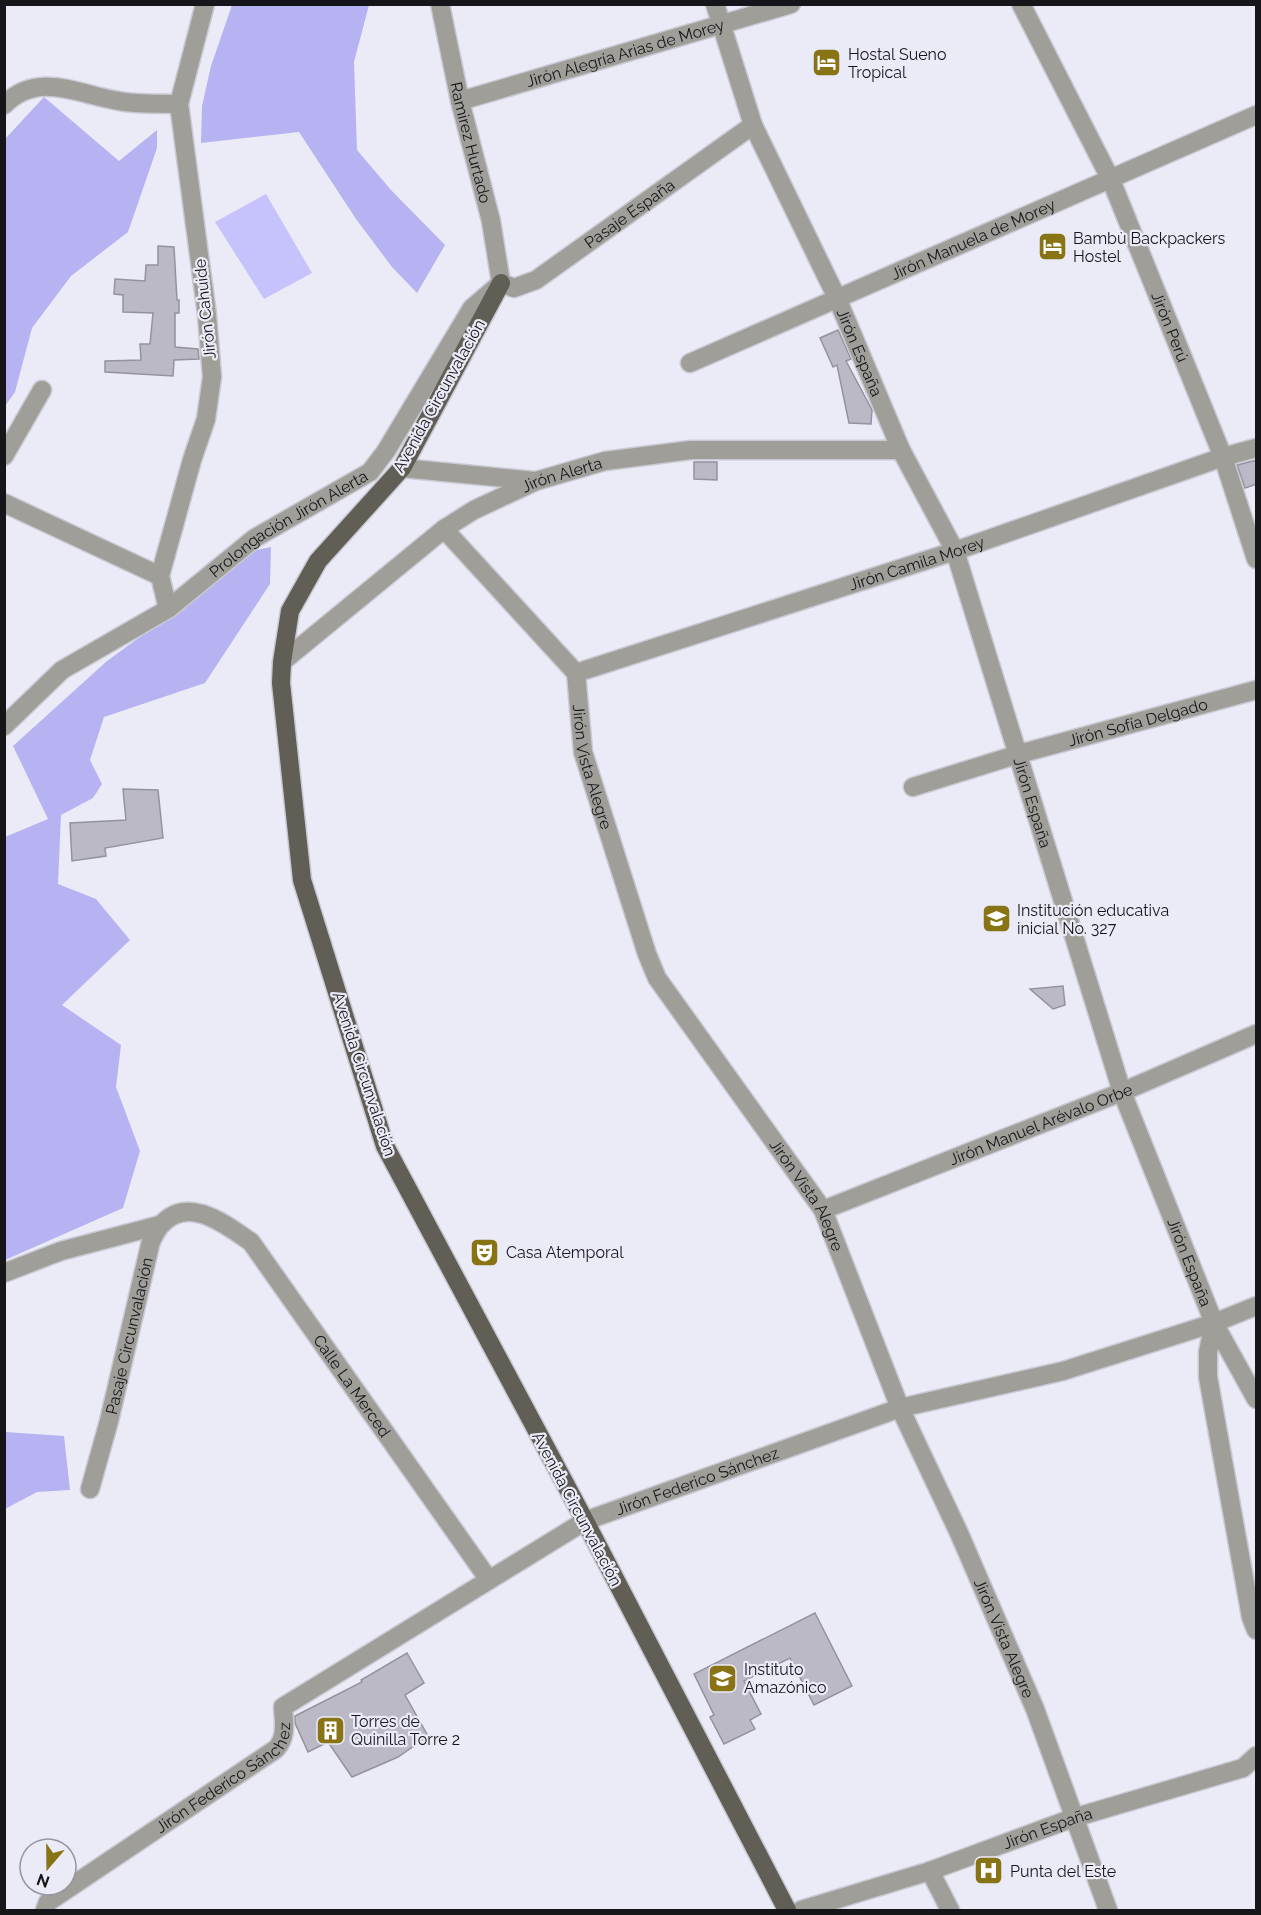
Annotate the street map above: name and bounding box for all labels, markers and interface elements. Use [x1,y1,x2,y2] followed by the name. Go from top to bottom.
[524,15,727,91] street label: Jirón Alegría Arias de Morey
[848,45,946,82] place label: Hostal Sueno Tropical
[811,47,843,79] hotel icon: Hostal Sueno Tropical
[447,80,496,205] street label: Ramirez Hurtado
[581,175,678,252] street label: Pasaje España
[888,194,1059,283] street label: Jirón Manuela de Morey
[1073,229,1226,266] place label: Bambù Backpackers Hostel
[1036,231,1068,263] hotel icon: Bambù Backpackers Hostel
[190,258,220,360] street label: Jirón Cahuide
[1148,289,1193,365] street label: Jirón Perú
[833,305,887,399] street label: Jirón España
[389,316,489,476] street label: Avenida Circunvalación
[518,453,604,496] street label: Jirón Alerta
[205,466,371,581] street label: Prolongación Jirón Alerta
[847,532,987,594] street label: Jirón Camila Morey
[1066,694,1210,750] street label: Jirón Sofía Delgado
[569,704,616,831] street label: Jirón Vista Alegre
[1010,755,1056,850] street label: Jirón España
[1017,901,1169,938] place label: Institución educativa inicial No. 327
[980,903,1012,935] school or university icon: Institución educativa inicial No. 327
[328,989,400,1159] street label: Avenida Circunvalación
[946,1079,1135,1169] street label: Jirón Manuel Arévalo Orbe
[766,1135,848,1254] street label: Jirón Vista Alegre
[1164,1215,1216,1309] street label: Jirón España
[469,1236,501,1268] theatre icon: Casa Atemporal
[506,1243,624,1262] place label: Casa Atemporal
[101,1255,156,1416] street label: Pasaje Circunvalación
[310,1331,395,1441] street label: Calle La Merced
[528,1429,626,1589] street label: Avenida Circunvalación
[613,1443,781,1519] street label: Jirón Federico Sánchez
[970,1576,1038,1701] street label: Jirón Vista Alegre
[744,1660,827,1697] place label: Instituto Amazónico
[707,1662,739,1694] school or university icon: Instituto Amazónico
[351,1712,460,1749] place label: Torres de Quinilla Torre 2
[314,1714,346,1746] building icon: Torres de Quinilla Torre 2
[152,1722,294,1837] street label: Jirón Federico Sánchez
[1000,1803,1094,1853] street label: Jirón España
[18,1837,78,1897] north arrow
[973,1855,1005,1887] hospital icon: Punta del Este
[1010,1862,1116,1881] place label: Punta del Este
[34,1870,52,1892] text: N

